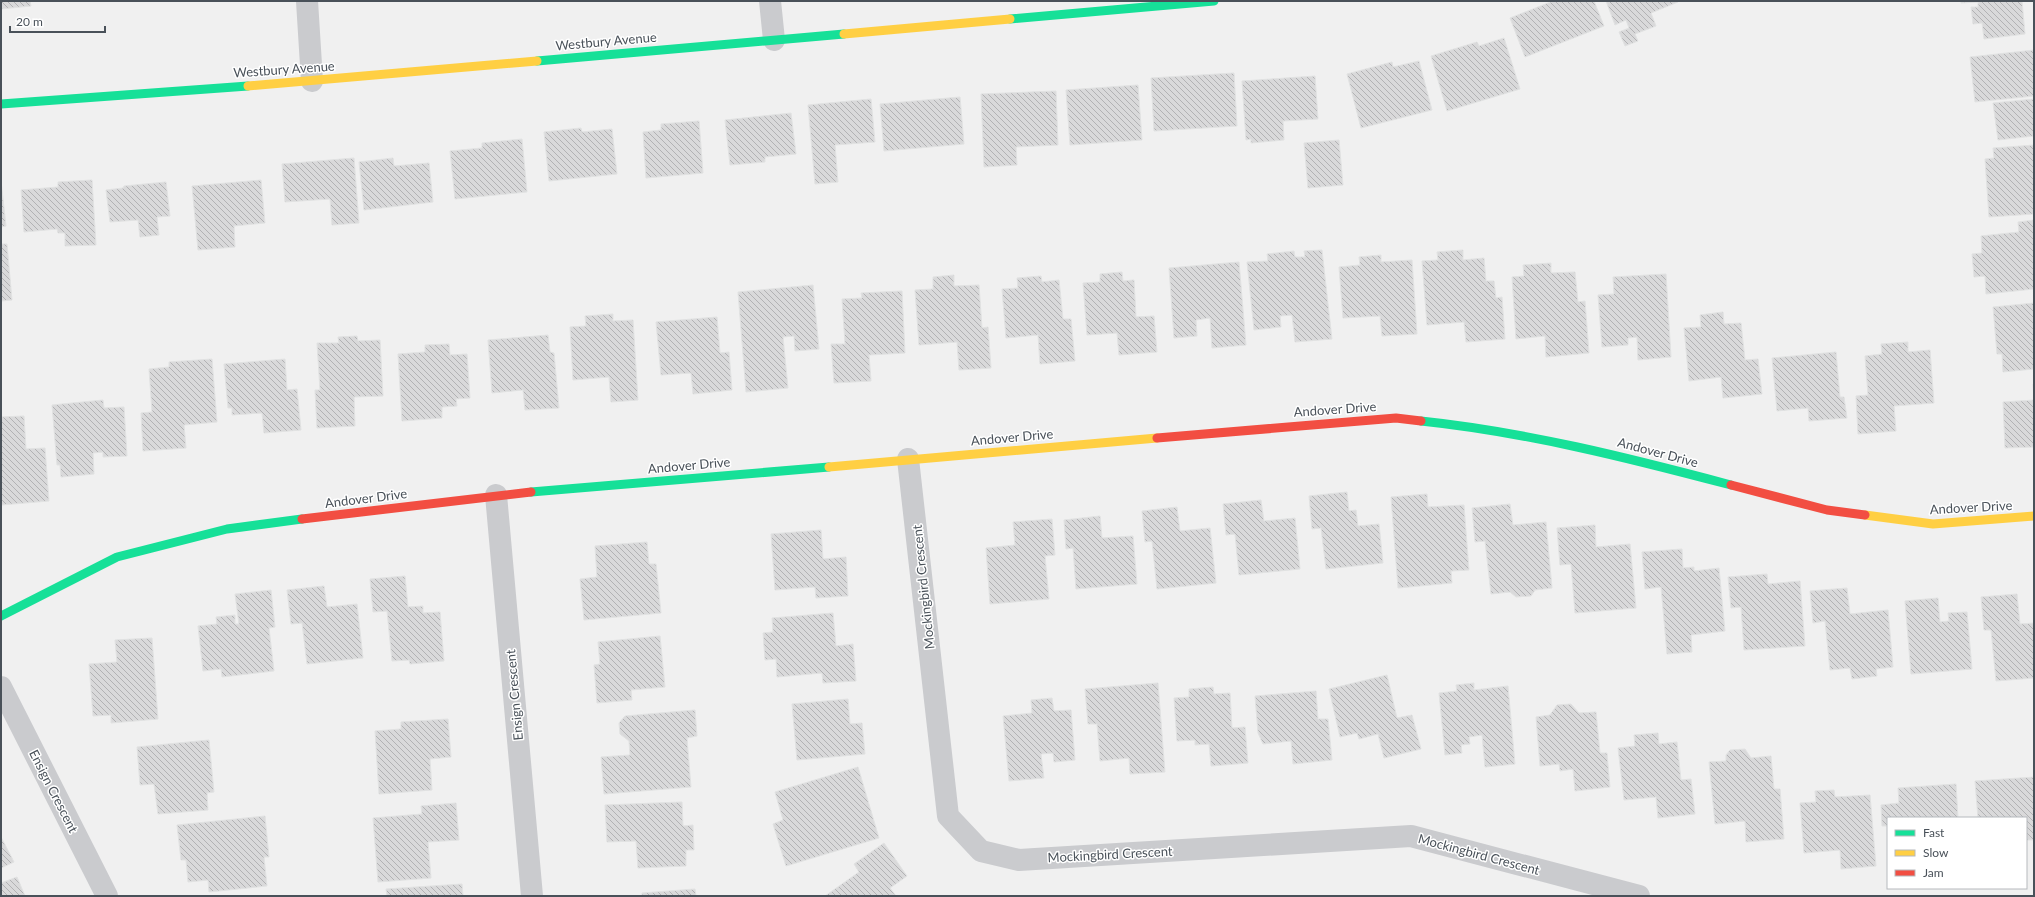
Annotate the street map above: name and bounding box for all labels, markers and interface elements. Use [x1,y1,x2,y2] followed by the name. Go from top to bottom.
[10,8,105,34] scale bar
[16,14,43,29] text: 20 m
[555,29,657,53] street label: Westbury Avenue
[233,57,335,81] street label: Westbury Avenue
[1293,398,1377,420] street label: Andover Drive
[970,425,1054,449] street label: Andover Drive
[1616,434,1700,470] street label: Andover Drive
[647,453,731,477] street label: Andover Drive
[324,485,408,511] street label: Andover Drive
[1929,497,2013,517] street label: Andover Drive
[908,524,937,650] street label: Mockingbird Crescent
[502,649,526,741] street label: Ensign Crescent
[26,747,82,835] street label: Ensign Crescent
[1887,817,2027,889] legend
[1923,825,1945,840] text: Fast
[1417,830,1542,878] street label: Mockingbird Crescent
[1047,843,1173,865] street label: Mockingbird Crescent
[1923,845,1949,860] text: Slow
[1923,865,1944,880] text: Jam

